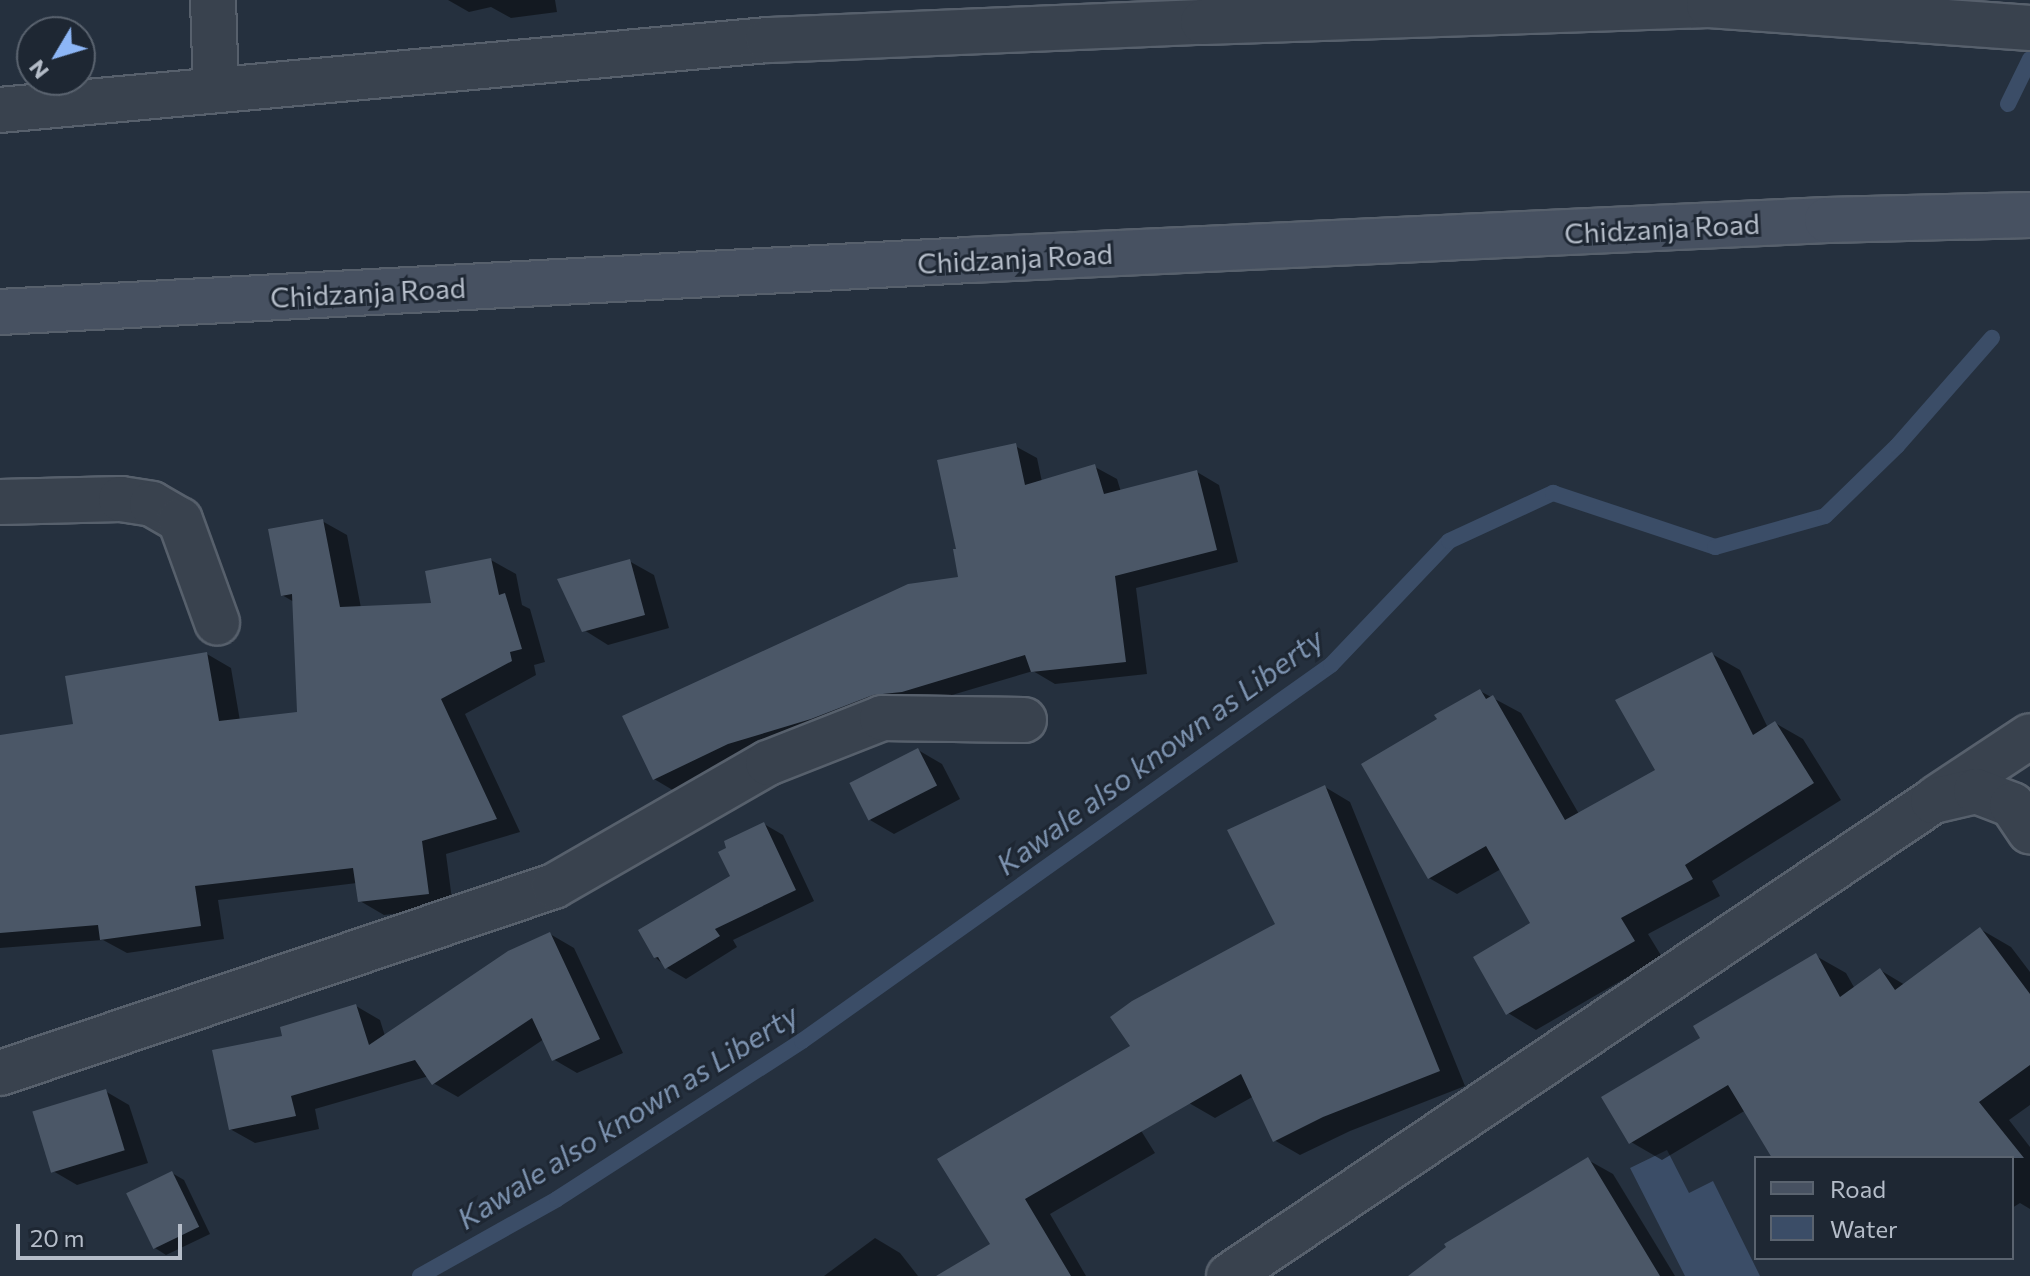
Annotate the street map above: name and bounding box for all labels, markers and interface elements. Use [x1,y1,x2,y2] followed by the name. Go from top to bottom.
[16,16,96,96] north arrow
[23,55,54,85] text: N
[1563,206,1761,250] street label: Chidzanja Road
[916,236,1114,280] street label: Chidzanja Road
[269,270,467,314] street label: Chidzanja Road
[989,620,1329,882] water label: Kawale also known as Liberty
[450,996,804,1236] water label: Kawale also known as Liberty
[1754,1156,2014,1260] legend
[1830,1174,1886,1203] text: Road
[20,1208,186,1258] scale bar
[1830,1214,1898,1243] text: Water
[30,1223,84,1252] text: 20 m

